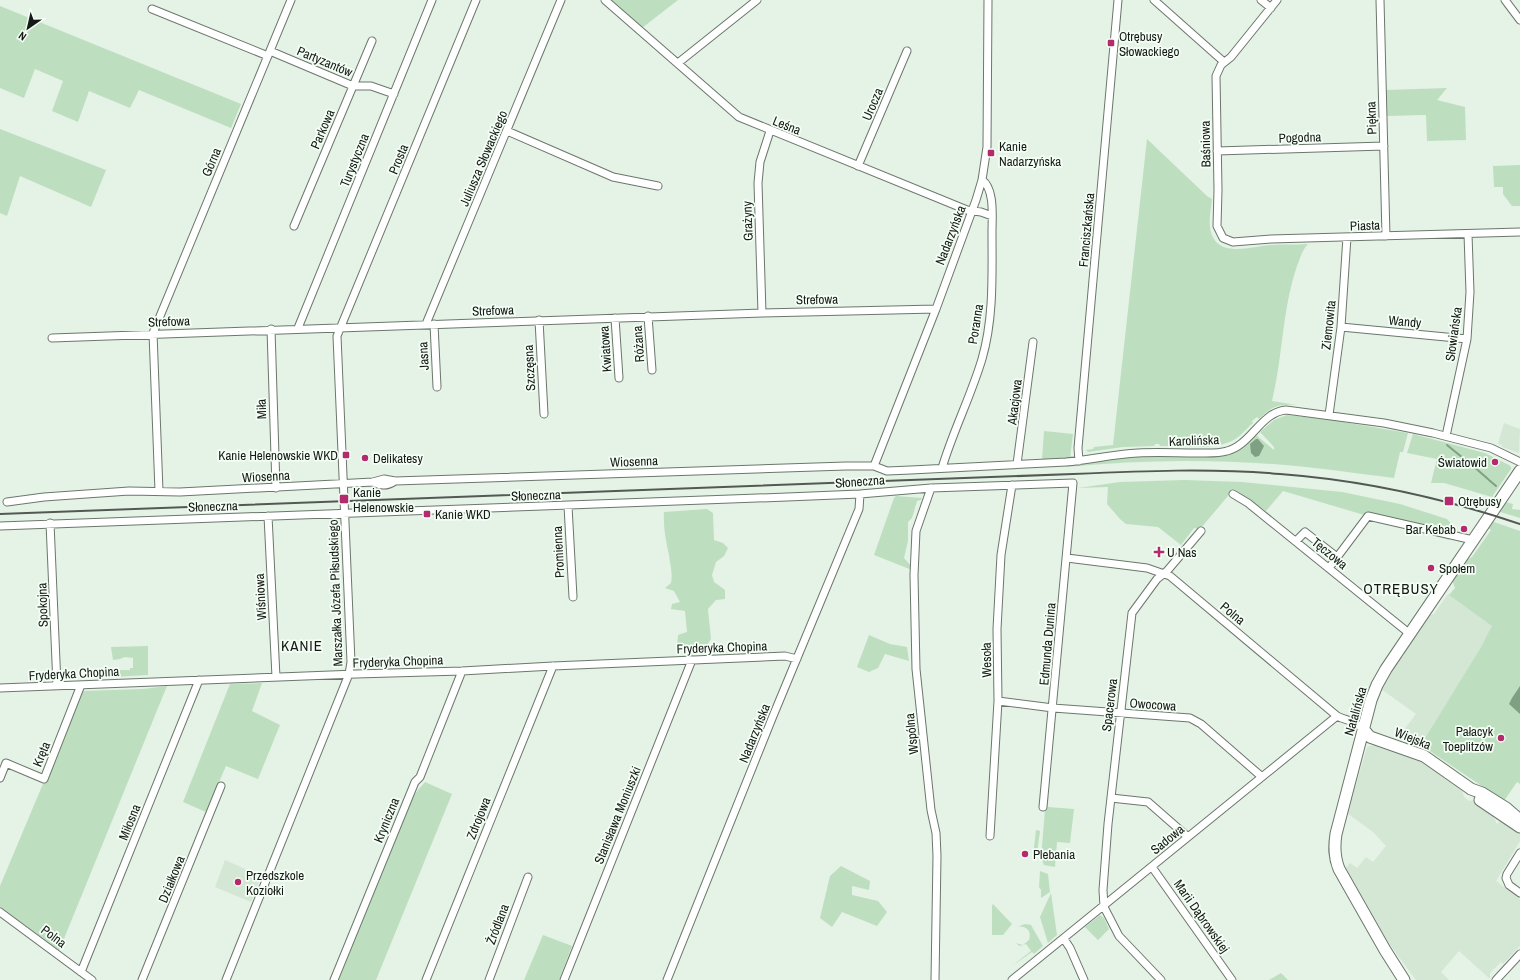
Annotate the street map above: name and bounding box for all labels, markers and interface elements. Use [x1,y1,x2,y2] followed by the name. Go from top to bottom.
[8,8,48,48] north arrow
[1119,28,1180,60] place label: Otrębusy Słowackiego
[16,29,29,44] text: N
[1106,38,1116,48] marker: Otrębusy Słowackiego
[294,42,355,81] street label: Partyzantów
[858,85,887,123] street label: Urocza
[1362,101,1381,135] street label: Piękna
[307,107,338,152] street label: Parkowa
[456,108,511,209] street label: Juliusza Słowackiego
[770,112,804,139] street label: Leśna
[1197,120,1214,168] street label: Baśniowa
[1278,128,1322,147] street label: Pogodna
[336,131,373,190] street label: Turystyczna
[999,138,1061,170] place label: Kanie Nadarzyńska
[385,142,412,177] street label: Prosta
[198,145,225,179] street label: Górna
[986,148,996,158] marker: Kanie Nadarzyńska
[1075,192,1098,268] street label: Franciszkańska
[738,200,757,241] street label: Grażyny
[931,203,970,267] street label: Nadarzyńska
[1350,216,1380,235] street label: Piasta
[796,291,838,308] street label: Strefowa
[1317,299,1340,351] street label: Ziemowita
[472,301,514,320] street label: Strefowa
[964,303,987,345] street label: Poranna
[1441,306,1466,362] street label: Słowiańska
[148,312,190,331] street label: Strefowa
[1388,312,1423,331] street label: Wandy
[595,325,616,373] street label: Kwiatowa
[629,325,648,363] street label: Różana
[414,341,433,371] street label: Jasna
[520,344,539,391] street label: Szczęsna
[1003,378,1026,427] street label: Akacjowa
[253,399,270,419] street label: Miła
[1169,431,1220,450] street label: Karolińska
[218,447,338,464] place label: Kanie Helenowskie WKD
[341,450,351,460] marker: Kanie Helenowskie WKD
[373,450,423,467] place label: Delikatesy
[610,452,658,471] street label: Wiosenna
[360,453,370,463] marker: Delikatesy
[1438,454,1487,471] place label: Światowid
[1490,457,1500,467] marker: Światowid
[242,467,291,486] street label: Wiosenna
[835,471,886,492] street label: Słoneczna
[353,484,414,516] place label: Kanie Helenowskie
[511,486,561,505] street label: Słoneczna
[338,493,350,505] marker: Kanie Helenowskie
[1458,493,1502,510] place label: Otrębusy
[1443,495,1455,507] marker: Otrębusy
[188,497,238,516] street label: Słoneczna
[435,506,491,523] place label: Kanie WKD
[422,509,432,519] marker: Kanie WKD
[324,519,347,667] street label: Marszałka Józefa Piłsudskiego
[1406,521,1456,538] place label: Bar Kebab
[1459,524,1469,534] marker: Bar Kebab
[549,525,568,578] street label: Promienna
[1308,534,1351,573] street label: Tęczowa
[1167,544,1197,561] place label: U Nas
[1154,547,1164,557] marker: U Nas
[1439,560,1475,577] place label: Społem
[1426,563,1436,573] marker: Społem
[251,573,270,621] street label: Wiśniowa
[1363,578,1439,599] district label: OTRĘBUSY
[33,582,52,627] street label: Spokojna
[1217,598,1249,629] street label: Polna
[1035,602,1060,686] street label: Edmunda Dunina
[281,635,323,656] district label: KANIE
[676,637,768,658] street label: Fryderyka Chopina
[978,642,995,678] street label: Wesoła
[352,651,444,672] street label: Fryderyka Chopina
[28,663,120,684] street label: Fryderyka Chopina
[1098,677,1121,733] street label: Spacerowa
[1340,685,1371,738] street label: Natalińska
[1129,694,1177,715] street label: Owocowa
[735,701,774,765] street label: Nadarzyńska
[901,712,922,755] street label: Wspólna
[1392,723,1434,753] street label: Wiejska
[1443,723,1494,755] place label: Pałacyk Toeplitzów
[1496,733,1506,743] marker: Pałacyk Toeplitzów
[29,739,54,769] street label: Kręta
[590,764,645,866] street label: Stanisława Moniuszki
[370,795,403,845] street label: Kryniczna
[462,795,495,842] street label: Zdrojowa
[115,802,144,843] street label: Miłosna
[1147,821,1188,858] street label: Sadowa
[1033,846,1075,863] place label: Plebania
[1020,849,1030,859] marker: Plebania
[154,853,189,905] street label: Działkowa
[246,867,304,899] place label: Przedszkole Koziołki
[1170,876,1233,956] street label: Marii Dąbrowskiej
[233,877,243,887] marker: Przedszkole Koziołki
[482,901,513,947] street label: Źródlana
[38,921,70,951] street label: Polna

